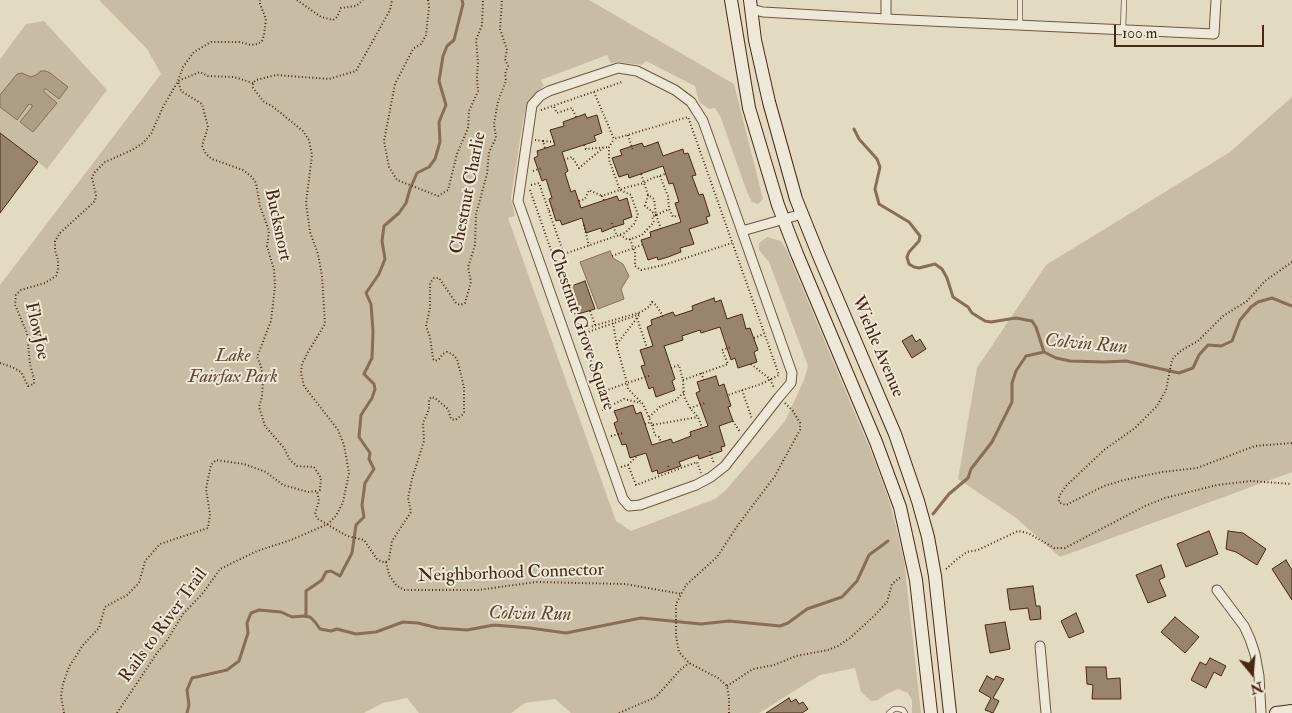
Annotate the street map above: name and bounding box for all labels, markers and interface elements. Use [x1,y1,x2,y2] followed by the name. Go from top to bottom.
[1117,15,1267,47] scale bar
[1122,24,1157,43] text: 100 m
[447,130,491,256] street label: Chestnut Charlie
[259,187,295,263] street label: Bucksnort
[543,246,619,414] street label: Chestnut Grove Square
[846,293,908,401] street label: Wiehle Avenue
[19,300,53,362] street label: FlowJoe
[1044,330,1128,360] water label: Colvin Run
[188,346,278,388] park label: Lake Fairfax Park
[418,560,604,588] street label: Neighborhood Connector
[115,565,213,687] street label: Rails to River Trail
[488,603,572,627] water label: Colvin Run
[1227,648,1277,698] north arrow
[1248,678,1265,698] text: N

